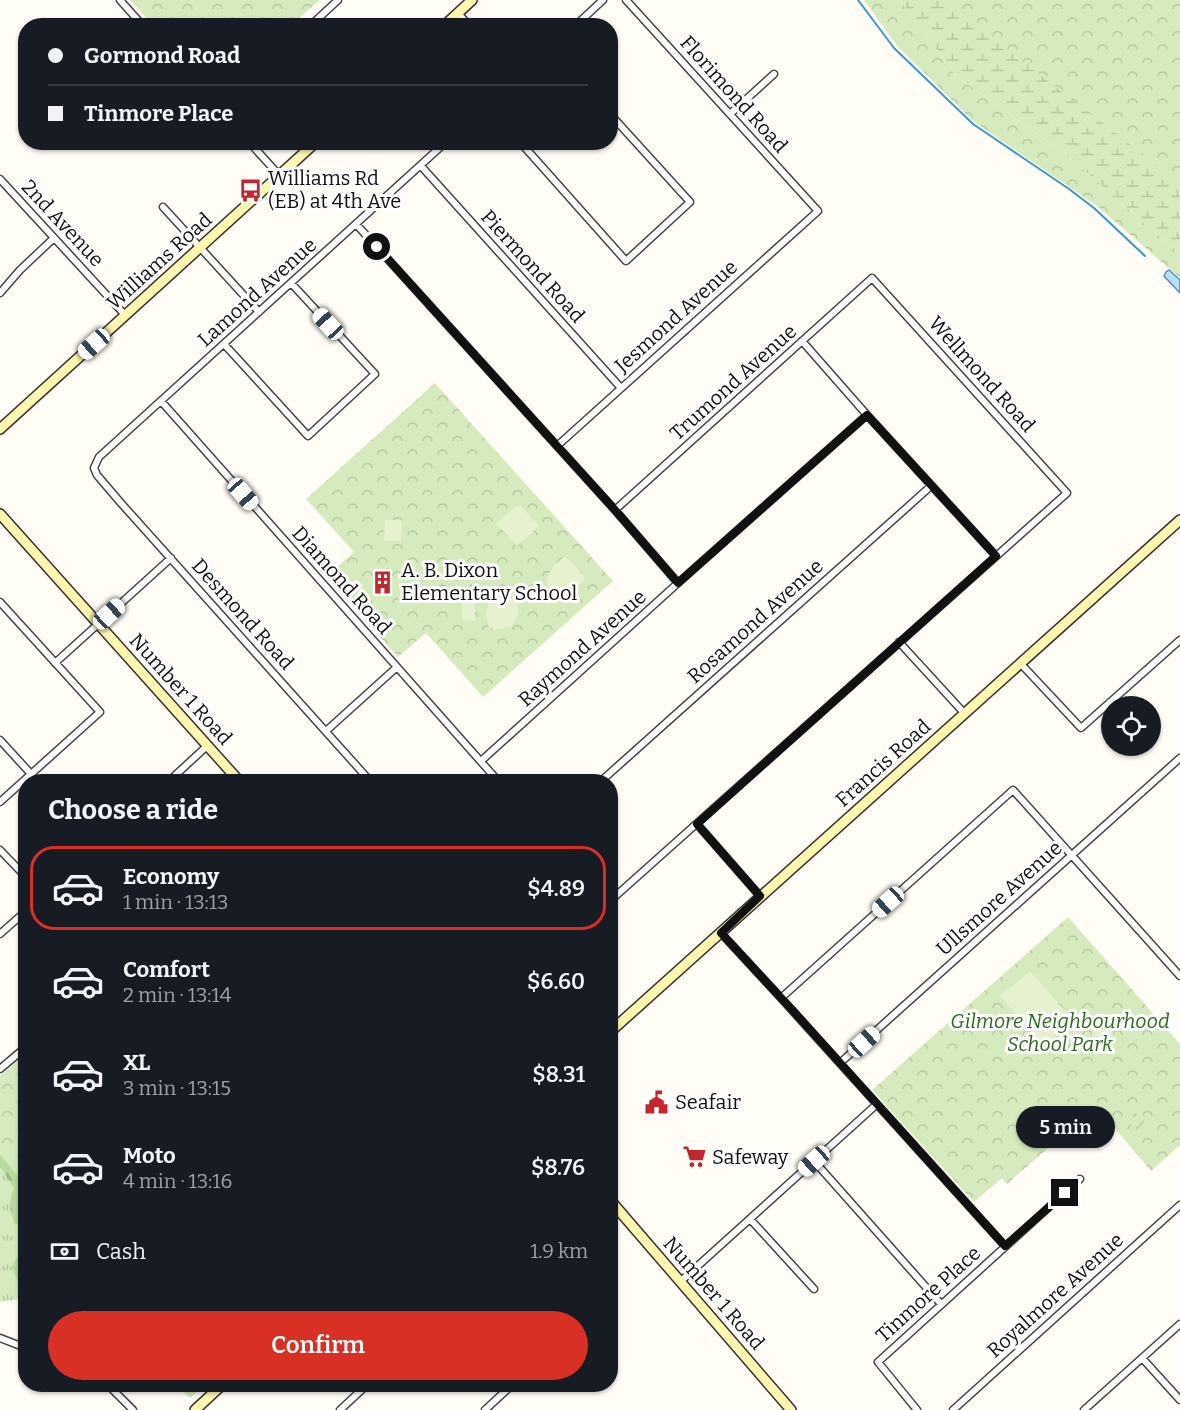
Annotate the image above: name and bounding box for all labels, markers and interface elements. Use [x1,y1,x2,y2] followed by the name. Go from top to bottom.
[675,31,793,157] street label: Florimond Road
[84,42,240,69] text: Gormond Road
[84,100,233,127] text: Tinmore Place
[268,166,401,213] place label: Williams Rd (EB) at 4th Ave
[17,175,109,271] street label: 2nd Avenue
[237,177,263,203] bus stop icon: Williams Rd (EB) at 4th Ave
[476,205,590,327] street label: Piermond Road
[101,207,217,315] street label: Williams Road
[193,233,321,351] street label: Lamond Avenue
[363,233,390,260] route start
[609,255,742,378] street label: Jesmond Avenue
[309,305,347,343] car
[924,311,1040,437] street label: Wellmond Road
[665,319,801,445] street label: Trumond Avenue
[75,325,113,363] car
[224,475,262,513] car
[287,521,397,639] street label: Diamond Road
[187,554,299,674] street label: Desmond Road
[682,554,828,688] street label: Rosamond Avenue
[401,558,578,605] place label: A. B. Dixon Elementary School
[370,569,396,595] building icon: A. B. Dixon Elementary School
[513,585,651,711] street label: Raymond Avenue
[90,595,128,633] car
[125,628,237,750] street label: Number 1 Road
[1101,696,1161,756] map controls
[1101,696,1161,756] button: locate
[831,714,935,812] street label: Francis Road
[48,794,218,826] text: Choose a ride
[931,835,1067,961] street label: Ullsmore Avenue
[51,861,105,915] icon: car
[123,863,219,890] text: Economy
[527,875,585,902] text: $4.89
[869,883,907,921] car
[123,890,228,914] text: 1 min · 13:13
[51,954,105,1008] icon: car
[123,956,210,983] text: Comfort
[527,968,585,995] text: $6.60
[123,983,231,1007] text: 2 min · 13:14
[950,1009,1170,1056] park label: Gilmore Neighbourhood School Park
[845,1023,883,1061] car
[51,1047,105,1101] icon: car
[123,1049,150,1076] text: XL
[532,1061,585,1088] text: $8.31
[123,1076,231,1100] text: 3 min · 13:15
[644,1089,670,1115] public building icon: Seafair
[675,1090,741,1114] place label: Seafair
[1016,1106,1114,1148] callout: 5 min
[1039,1115,1092,1139] text: 5 min
[51,1140,105,1194] icon: car
[123,1142,176,1169] text: Moto
[795,1142,833,1180] car
[681,1144,707,1170] supermarket icon: Safeway
[712,1145,789,1169] place label: Safeway
[531,1154,585,1181] text: $8.76
[123,1169,232,1193] text: 4 min · 13:16
[1051,1179,1078,1206] route end
[982,1228,1128,1362] street label: Royalmore Avenue
[658,1232,770,1354] street label: Number 1 Road
[48,1235,81,1268] icon: cash
[96,1238,146,1265] text: Cash
[530,1239,588,1263] text: 1.9 km
[871,1241,985,1347] street label: Tinmore Place
[48,1311,588,1380] button: Confirm

